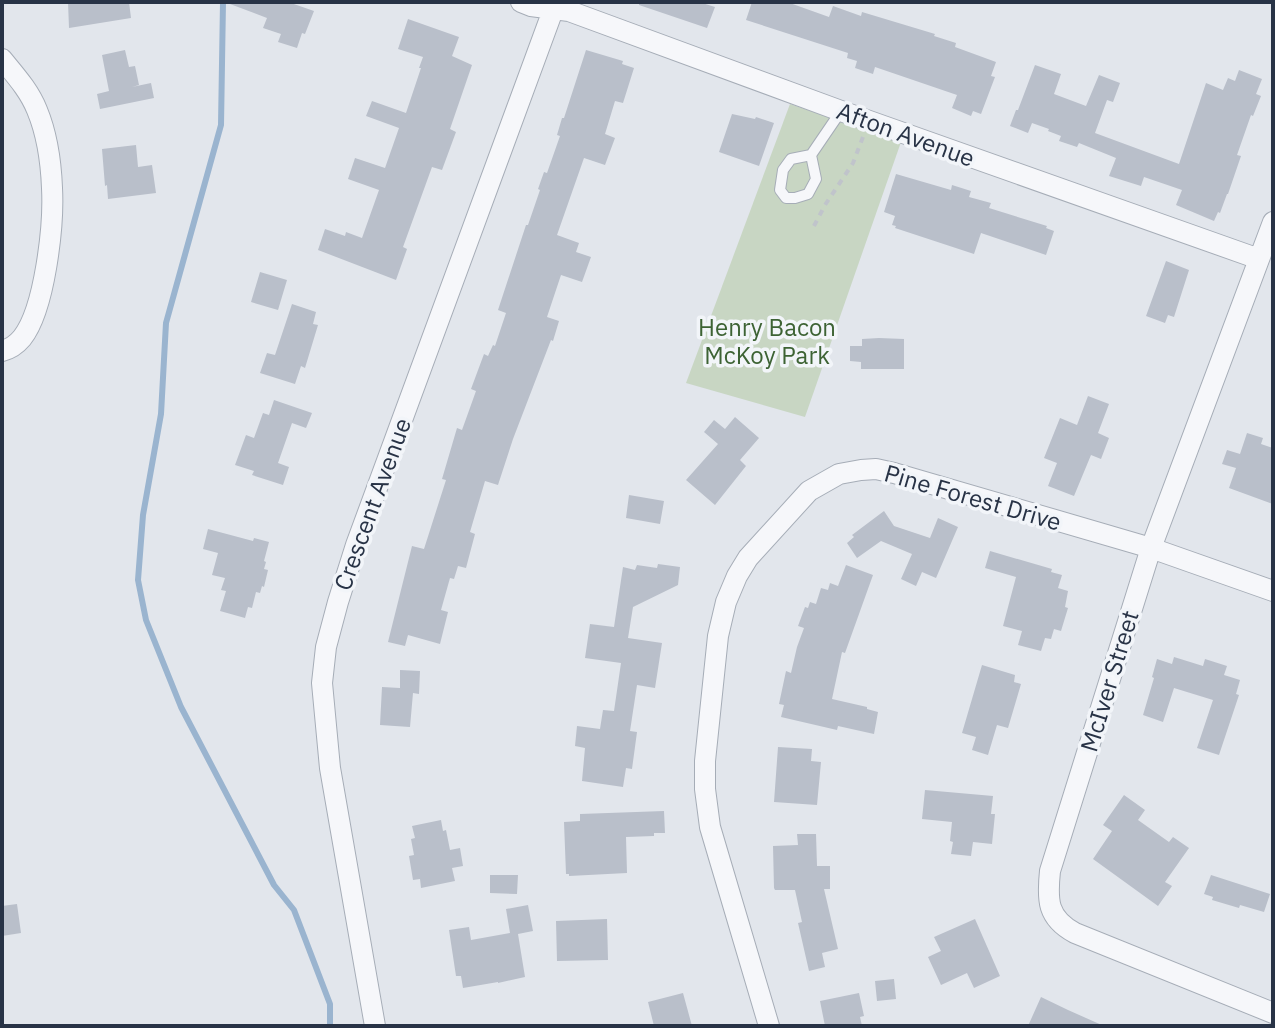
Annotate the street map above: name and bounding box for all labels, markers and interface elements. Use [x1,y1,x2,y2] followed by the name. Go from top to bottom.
[833,94,979,174] street label: Afton Avenue
[698,311,836,371] park label: Henry Bacon McKoy Park
[326,413,418,595] street label: Crescent Avenue
[881,456,1065,538] street label: Pine Forest Drive
[1072,606,1146,756] street label: McIver Street

